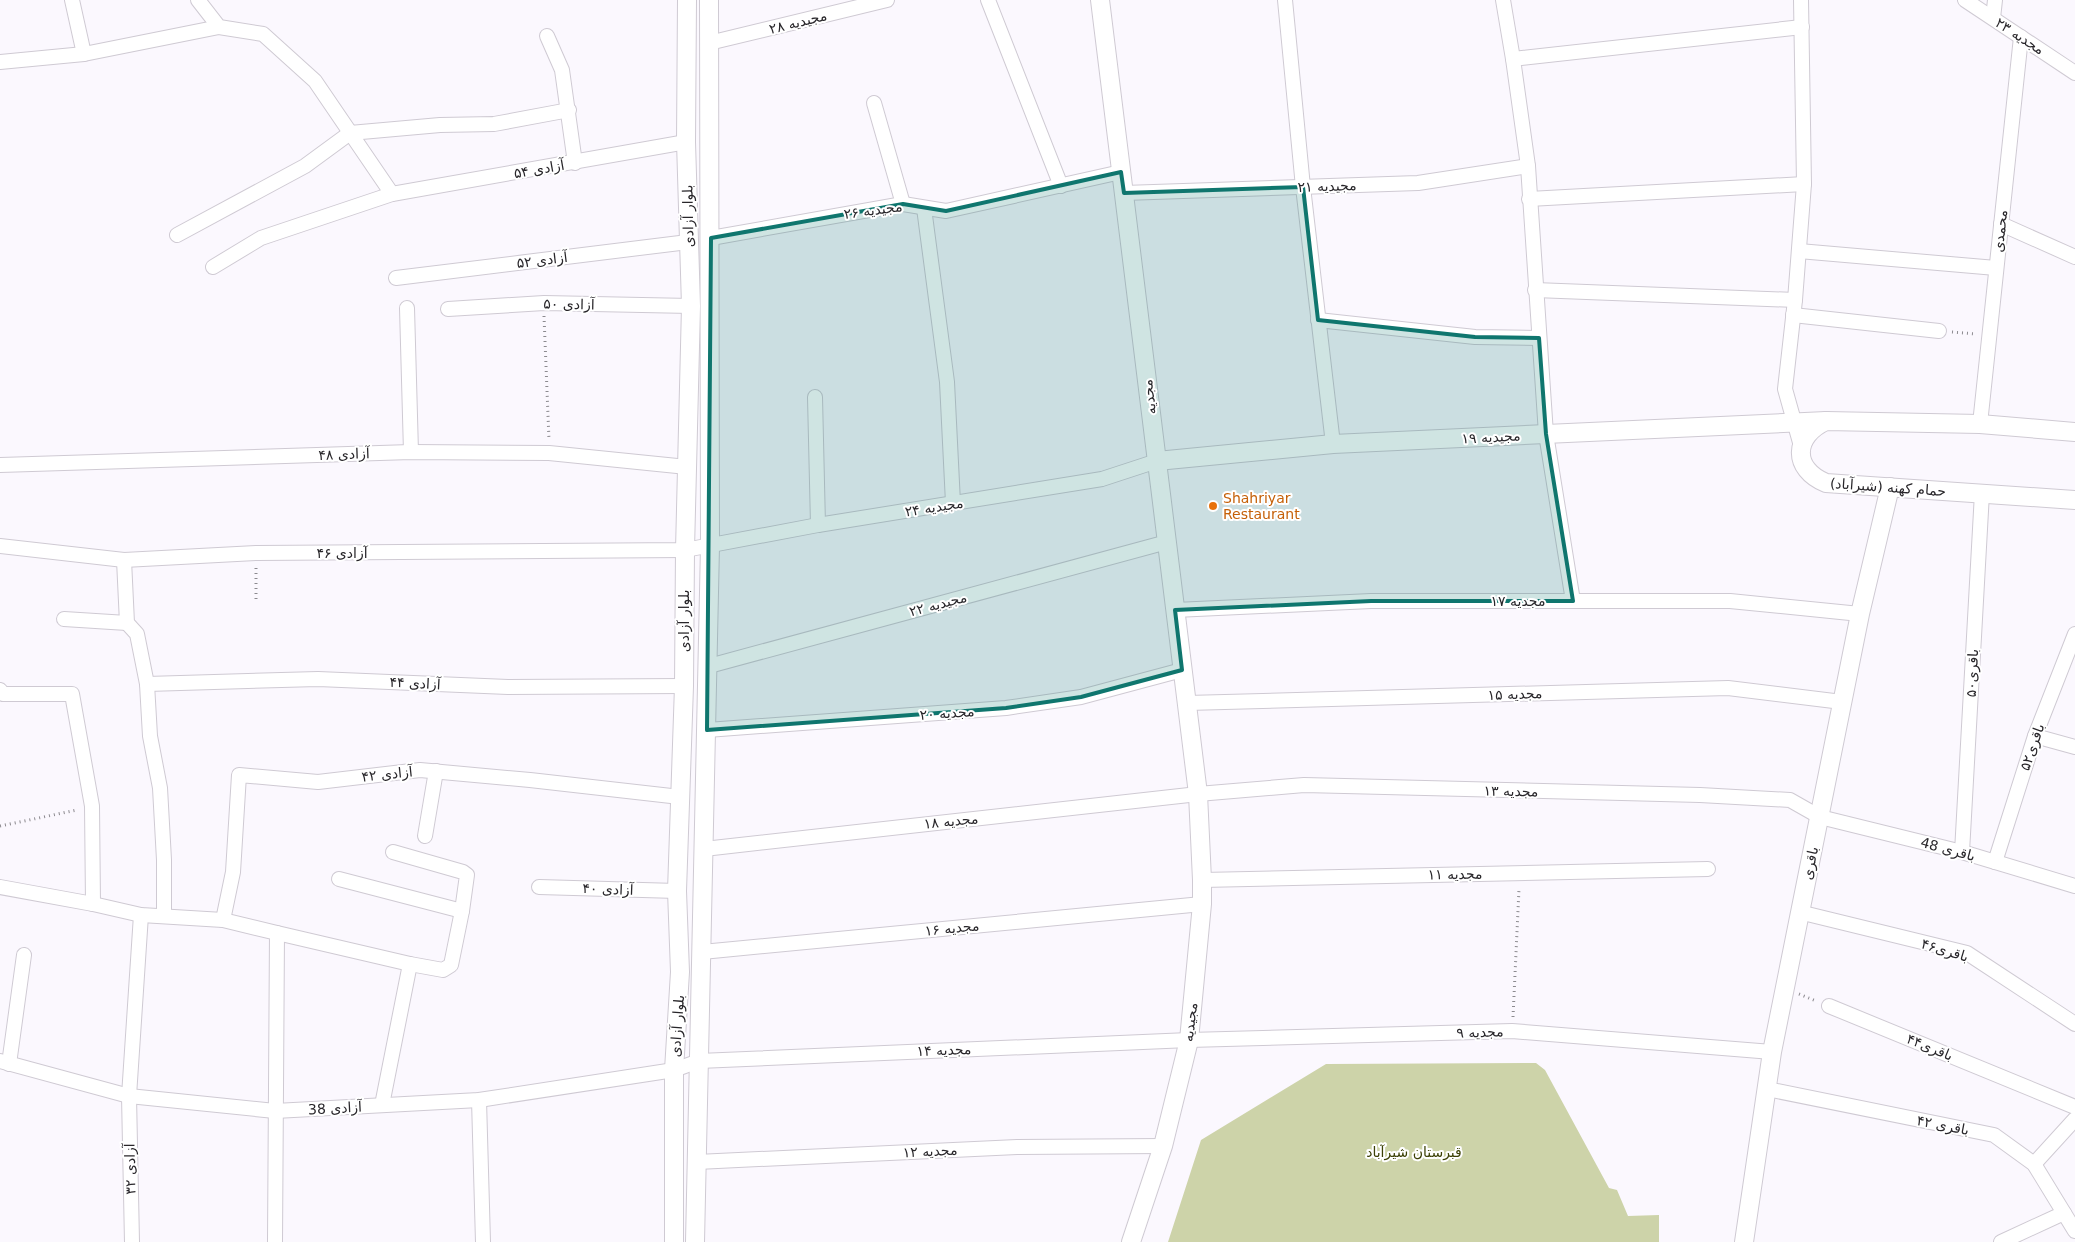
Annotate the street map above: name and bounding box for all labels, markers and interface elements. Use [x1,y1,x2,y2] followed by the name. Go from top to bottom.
[767,7,829,37] street label: مجیدیه ۲۸
[1993,14,2047,58] street label: مجدیه ۲۳
[512,156,567,182] street label: آزادی ۵۴
[1297,177,1357,195] street label: مجیدیه ۲۱
[679,185,698,247] street label: بلوار آزادی
[843,198,903,222] street label: مجیدیه ۲۶
[1990,209,2010,253] street label: محمدی
[516,249,570,272] street label: آزادی ۵۲
[543,296,596,313] street label: آزادی ۵۰
[1139,379,1159,415] street label: مجدیه
[1461,427,1521,447] street label: مجیدیه ۱۹
[318,445,371,464] street label: آزادی ۴۸
[1829,475,1947,500] street label: حمام کهنه (شیرآباد)
[1223,490,1300,522] place label: Shahriyar Restaurant
[904,494,964,520] street label: مجیدیه ۲۴
[1207,500,1219,512] marker: Shahriyar Restaurant
[316,545,369,562] street label: آزادی ۴۶
[907,589,969,619] street label: مجیدیه ۲۲
[676,590,693,652] street label: بلوار آزادی
[1491,593,1545,609] street label: مجدیه ۱۷
[1963,648,1982,698] street label: باقری۵۰
[389,674,442,693] street label: آزادی ۴۴
[1487,685,1543,703] street label: مجدیه ۱۵
[919,703,975,723] street label: مجدیه ۲۰
[2017,721,2048,773] street label: باقری۵۲
[361,763,415,786] street label: آزادی ۴۲
[1483,783,1539,799] street label: مجدیه ۱۳
[923,810,979,832] street label: مجدیه ۱۸
[1919,834,1977,865] street label: باقری 48
[1799,845,1822,881] street label: باقری
[1427,866,1483,882] street label: مجدیه ۱۱
[582,880,635,899] street label: آزادی ۴۰
[924,917,980,939] street label: مجدیه ۱۶
[1919,935,1971,966] street label: باقری۴۶
[667,994,688,1058] street label: بلوار آزادی
[1180,1001,1200,1043] street label: مجیدیه
[1456,1023,1504,1041] street label: مجدیه ۹
[1904,1030,1956,1064] street label: باقری۴۴
[916,1041,972,1059] street label: مجدیه ۱۴
[308,1099,364,1118] street label: آزادی 38
[1915,1112,1971,1139] street label: باقری ۴۲
[122,1142,139,1195] street label: آزادی ۳۲
[902,1142,958,1160] street label: مجدیه ۱۲
[1366,1144,1462,1161] park label: قبرستان شیرآباد

